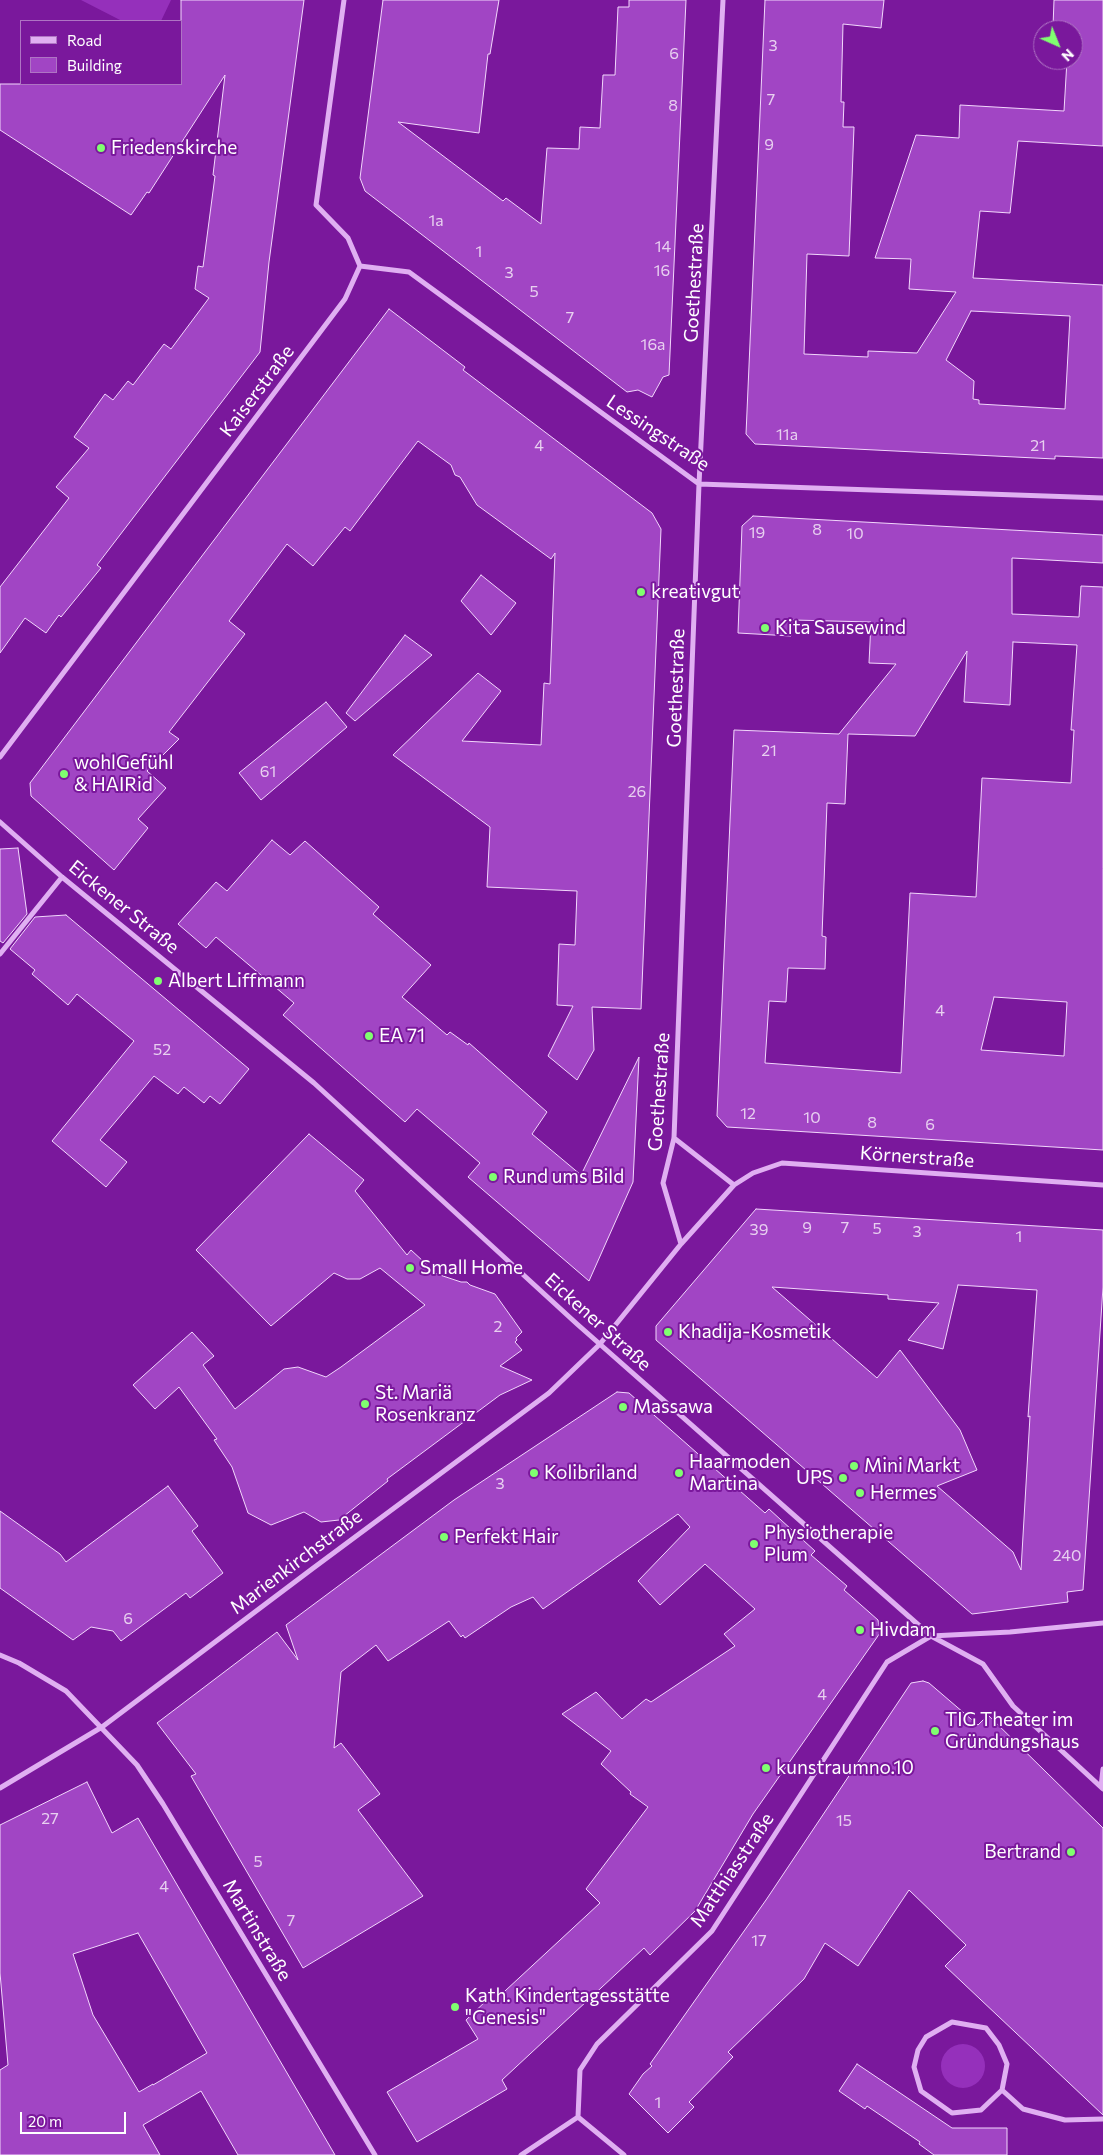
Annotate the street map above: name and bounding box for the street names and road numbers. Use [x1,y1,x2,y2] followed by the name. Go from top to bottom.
[679,223,709,343] street label: Goethestraße
[215,341,299,441] street label: Kaiserstraße
[602,390,714,476] street label: Lessingstraße
[663,628,689,748] street label: Goethestraße
[64,856,184,958] street label: Eickener Straße
[643,1032,675,1152] street label: Goethestraße
[859,1142,975,1172] street label: Körnerstraße
[540,1268,656,1376] street label: Eickener Straße
[226,1505,366,1619] street label: Marienkirchstraße
[685,1808,779,1932] street label: Matthiasstraße
[218,1875,296,1985] street label: Martinstraße

